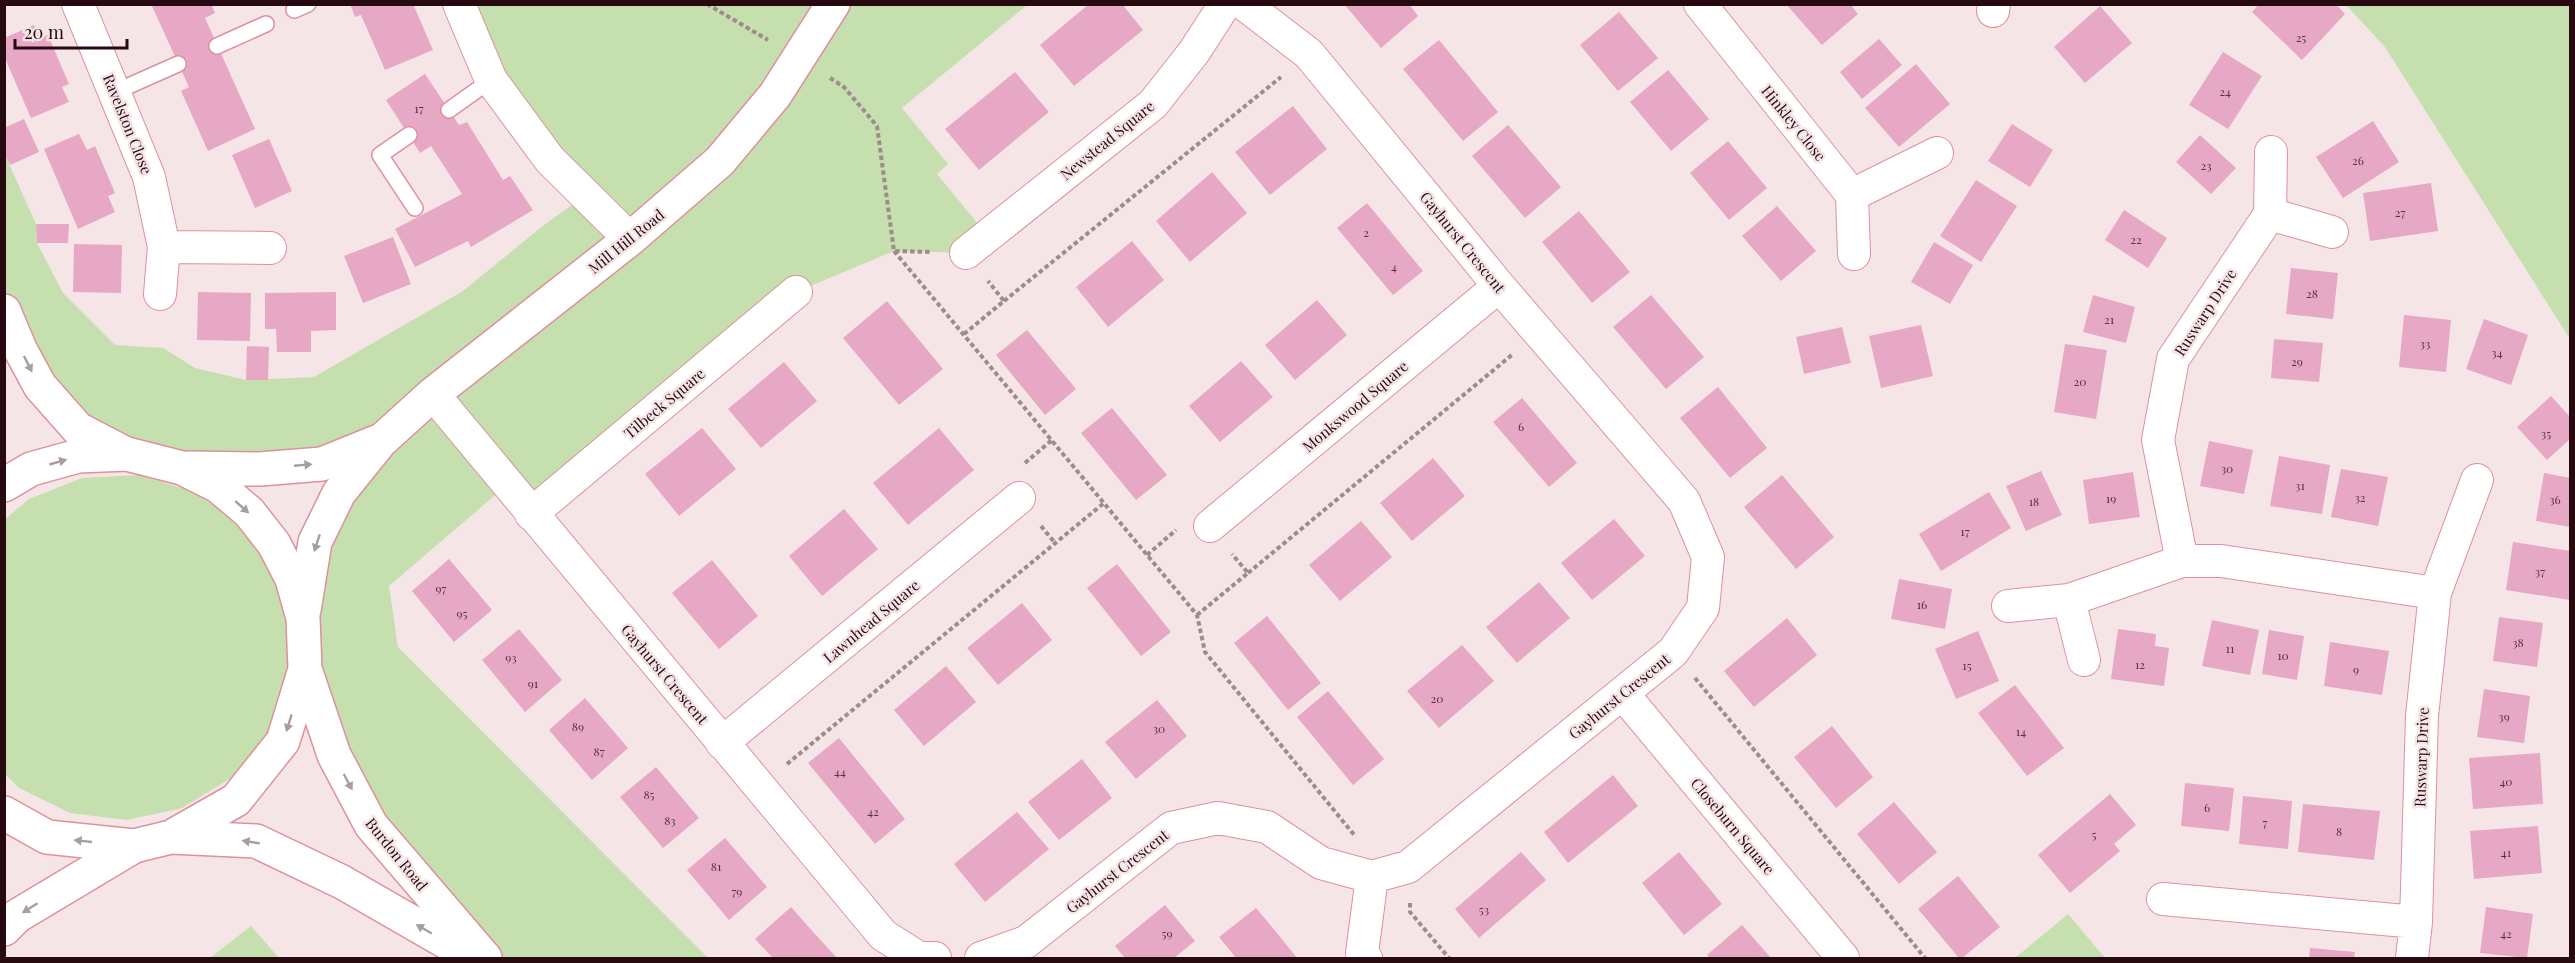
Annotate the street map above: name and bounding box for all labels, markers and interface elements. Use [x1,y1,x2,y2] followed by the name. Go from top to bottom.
[15,12,128,50] scale bar
[24,20,64,44] text: 20 m
[2296,29,2306,45] house number: 25
[99,71,157,177] street label: Ravelston Close
[1757,81,1831,165] street label: Hinkley Close
[2219,83,2231,99] house number: 24
[1056,96,1158,184] street label: Newstead Square
[414,100,424,116] house number: 17
[2352,152,2364,168] house number: 26
[2200,157,2212,173] house number: 23
[1416,187,1510,297] street label: Gayhurst Crescent
[584,204,668,278] street label: Mill Hill Road
[2395,204,2405,220] house number: 27
[1363,224,1369,240] house number: 2
[2130,231,2142,247] house number: 22
[1391,258,1397,274] house number: 4
[2169,265,2241,359] street label: Ruswarp Drive
[2306,285,2318,301] house number: 28
[2104,311,2115,327] house number: 21
[2420,335,2430,351] house number: 33
[2491,344,2503,360] house number: 34
[2291,353,2303,369] house number: 29
[23,356,33,373] one-way arrow
[1298,356,1412,456] street label: Monkswood Square
[619,363,709,443] street label: Tilbeck Square
[2074,373,2086,389] house number: 20
[1518,418,1524,434] house number: 6
[2541,425,2551,441] house number: 35
[49,457,67,466] one-way arrow
[2221,460,2233,476] house number: 30
[294,461,313,470] one-way arrow
[2295,477,2305,493] house number: 31
[2354,489,2366,505] house number: 32
[2106,490,2116,506] house number: 19
[2549,491,2561,507] house number: 36
[2029,493,2039,509] house number: 18
[234,500,250,513] one-way arrow
[1960,523,1970,539] house number: 17
[311,534,321,552] one-way arrow
[2535,563,2545,579] house number: 37
[819,575,923,667] street label: Lawnhead Square
[436,580,447,596] house number: 97
[1917,596,1927,612] house number: 16
[456,605,468,621] house number: 95
[617,620,713,729] street label: Gayhurst Crescent
[2512,634,2524,650] house number: 38
[2226,640,2235,656] house number: 11
[2277,647,2289,663] house number: 10
[505,649,517,665] house number: 93
[1564,649,1674,743] street label: Gayhurst Crescent
[2135,656,2145,672] house number: 12
[1962,657,1972,673] house number: 15
[2353,661,2359,677] house number: 9
[528,675,539,691] house number: 91
[1431,690,1443,706] house number: 20
[2409,707,2433,807] street label: Ruswarp Drive
[2498,708,2510,724] house number: 39
[284,714,293,732] one-way arrow
[572,718,584,734] house number: 89
[1153,720,1165,736] house number: 30
[2016,723,2026,739] house number: 14
[593,743,605,759] house number: 87
[834,763,846,779] house number: 44
[2499,773,2513,789] house number: 40
[343,774,353,791] one-way arrow
[1687,774,1779,878] street label: Closeburn Square
[643,786,655,802] house number: 85
[2204,799,2210,815] house number: 6
[867,803,879,819] house number: 42
[664,812,676,828] house number: 83
[361,813,433,895] street label: Burdon Road
[2263,814,2268,830] house number: 7
[2336,823,2342,839] house number: 8
[1062,824,1173,917] street label: Gayhurst Crescent
[2092,826,2097,842] house number: 5
[74,836,93,845] one-way arrow
[241,837,260,846] one-way arrow
[2501,844,2512,860] house number: 41
[711,858,722,874] house number: 81
[732,883,742,899] house number: 79
[1479,901,1489,917] house number: 53
[22,902,38,913] one-way arrow
[416,924,432,935] one-way arrow
[1161,925,1173,941] house number: 59
[2500,925,2512,941] house number: 42

